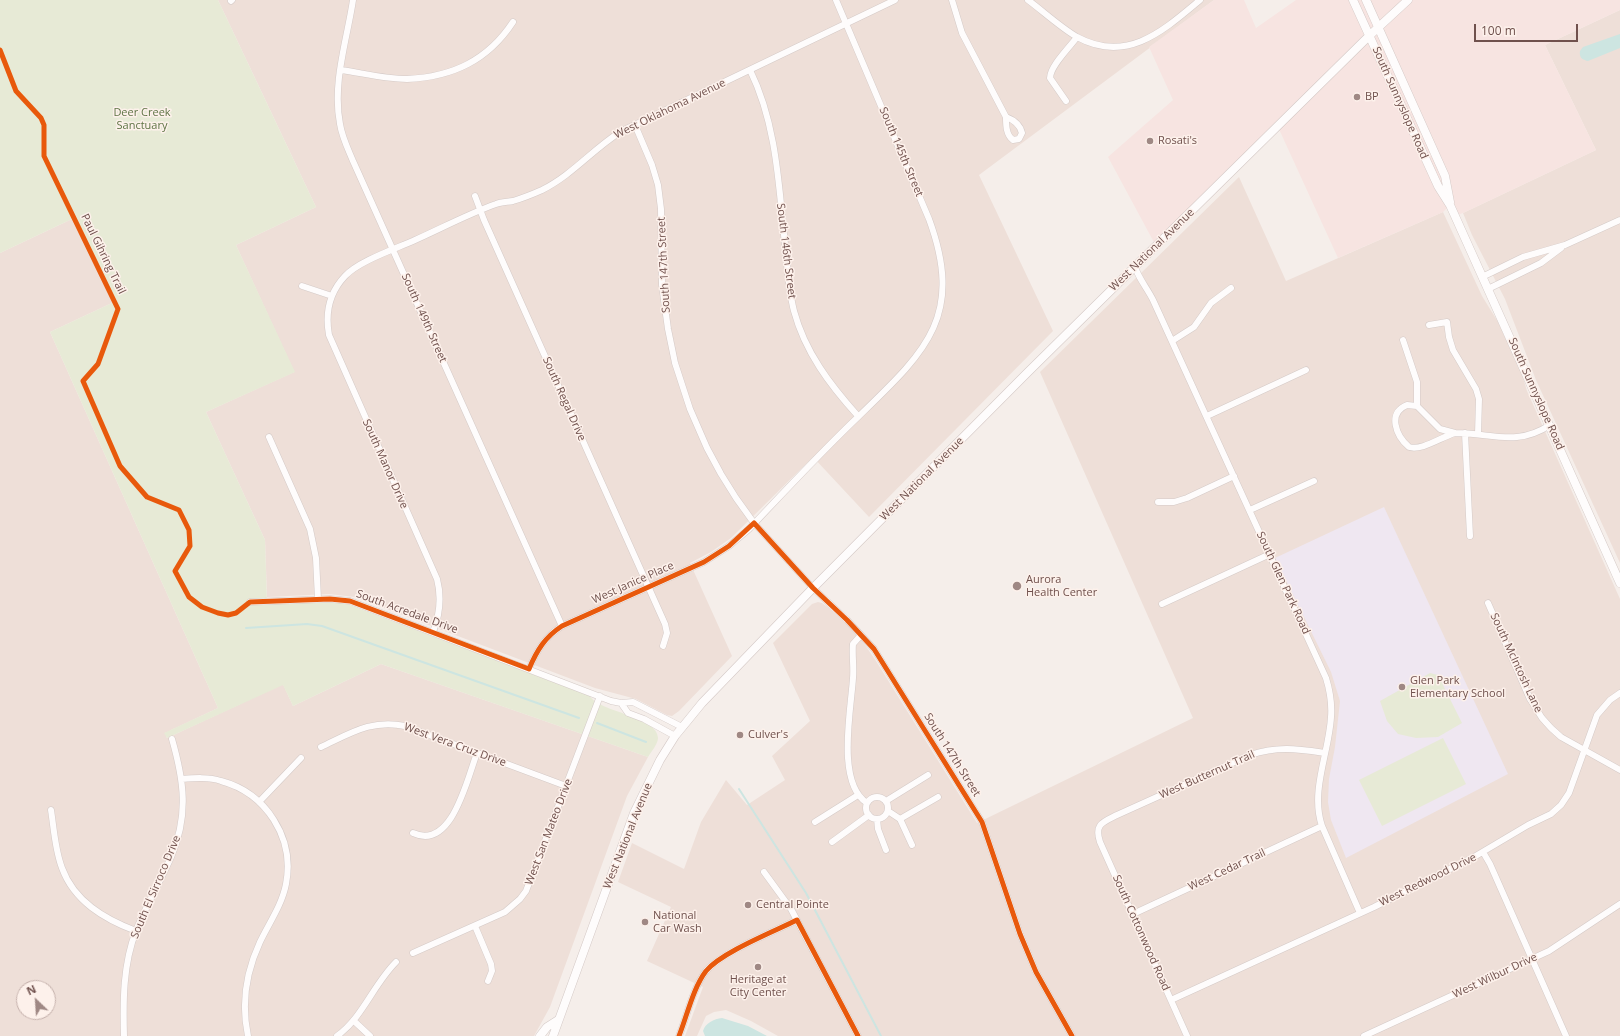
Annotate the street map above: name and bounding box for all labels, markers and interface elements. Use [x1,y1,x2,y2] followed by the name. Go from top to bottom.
[1476,16,1580,42] scale bar
[1481,22,1516,39] text: 100 m
[1369,45,1431,161] street label: South Sunnyslope Road
[612,76,728,142] street label: West Oklahoma Avenue
[1365,90,1379,104] place label: BP
[1352,92,1362,102] marker: BP
[876,105,926,199] street label: South 145th Street
[113,106,171,132] park label: Deer Creek Sanctuary
[1158,134,1197,148] place label: Rosati's
[1145,136,1155,146] marker: Rosati's
[774,203,798,299] street label: South 146th Street
[1107,206,1197,294] street label: West National Avenue
[78,212,128,296] street label: Paul Gihring Trail
[655,217,673,313] street label: South 147th Street
[398,271,450,365] street label: South 149th Street
[1505,336,1567,452] street label: South Sunnyslope Road
[540,355,588,443] street label: South Regal Drive
[359,417,411,511] street label: South Manor Drive
[877,434,967,524] street label: West National Avenue
[1253,530,1313,636] street label: South Glen Park Road
[590,559,676,607] street label: West Janice Place
[1026,573,1097,599] place label: Aurora Health Center
[1011,580,1023,592] marker: Aurora Health Center
[354,587,460,637] street label: South Acredale Drive
[1487,611,1545,715] street label: South McIntosh Lane
[1410,674,1505,700] place label: Glen Park Elementary School
[1397,682,1407,692] marker: Glen Park Elementary School
[921,711,983,799] street label: South 147th Street
[402,720,508,770] street label: West Vera Cruz Drive
[748,728,788,742] place label: Culver's
[735,730,745,740] marker: Culver's
[1157,748,1257,802] street label: West Butternut Trail
[523,777,575,887] street label: West San Mateo Drive
[601,781,655,891] street label: West National Avenue
[128,833,184,941] street label: South El Sirroco Drive
[1186,846,1268,894] street label: West Cedar Trail
[1377,851,1479,909] street label: West Redwood Drive
[1109,873,1173,993] street label: South Cottonwood Road
[756,898,829,912] place label: Central Pointe
[743,900,753,910] marker: Central Pointe
[653,909,702,935] place label: National Car Wash
[640,917,650,927] marker: National Car Wash
[1451,951,1539,1001] street label: West Wilbur Drive
[753,962,763,972] marker: Heritage at City Center
[730,973,786,999] place label: Heritage at City Center
[16,980,56,1020] north arrow
[24,981,38,998] text: N

